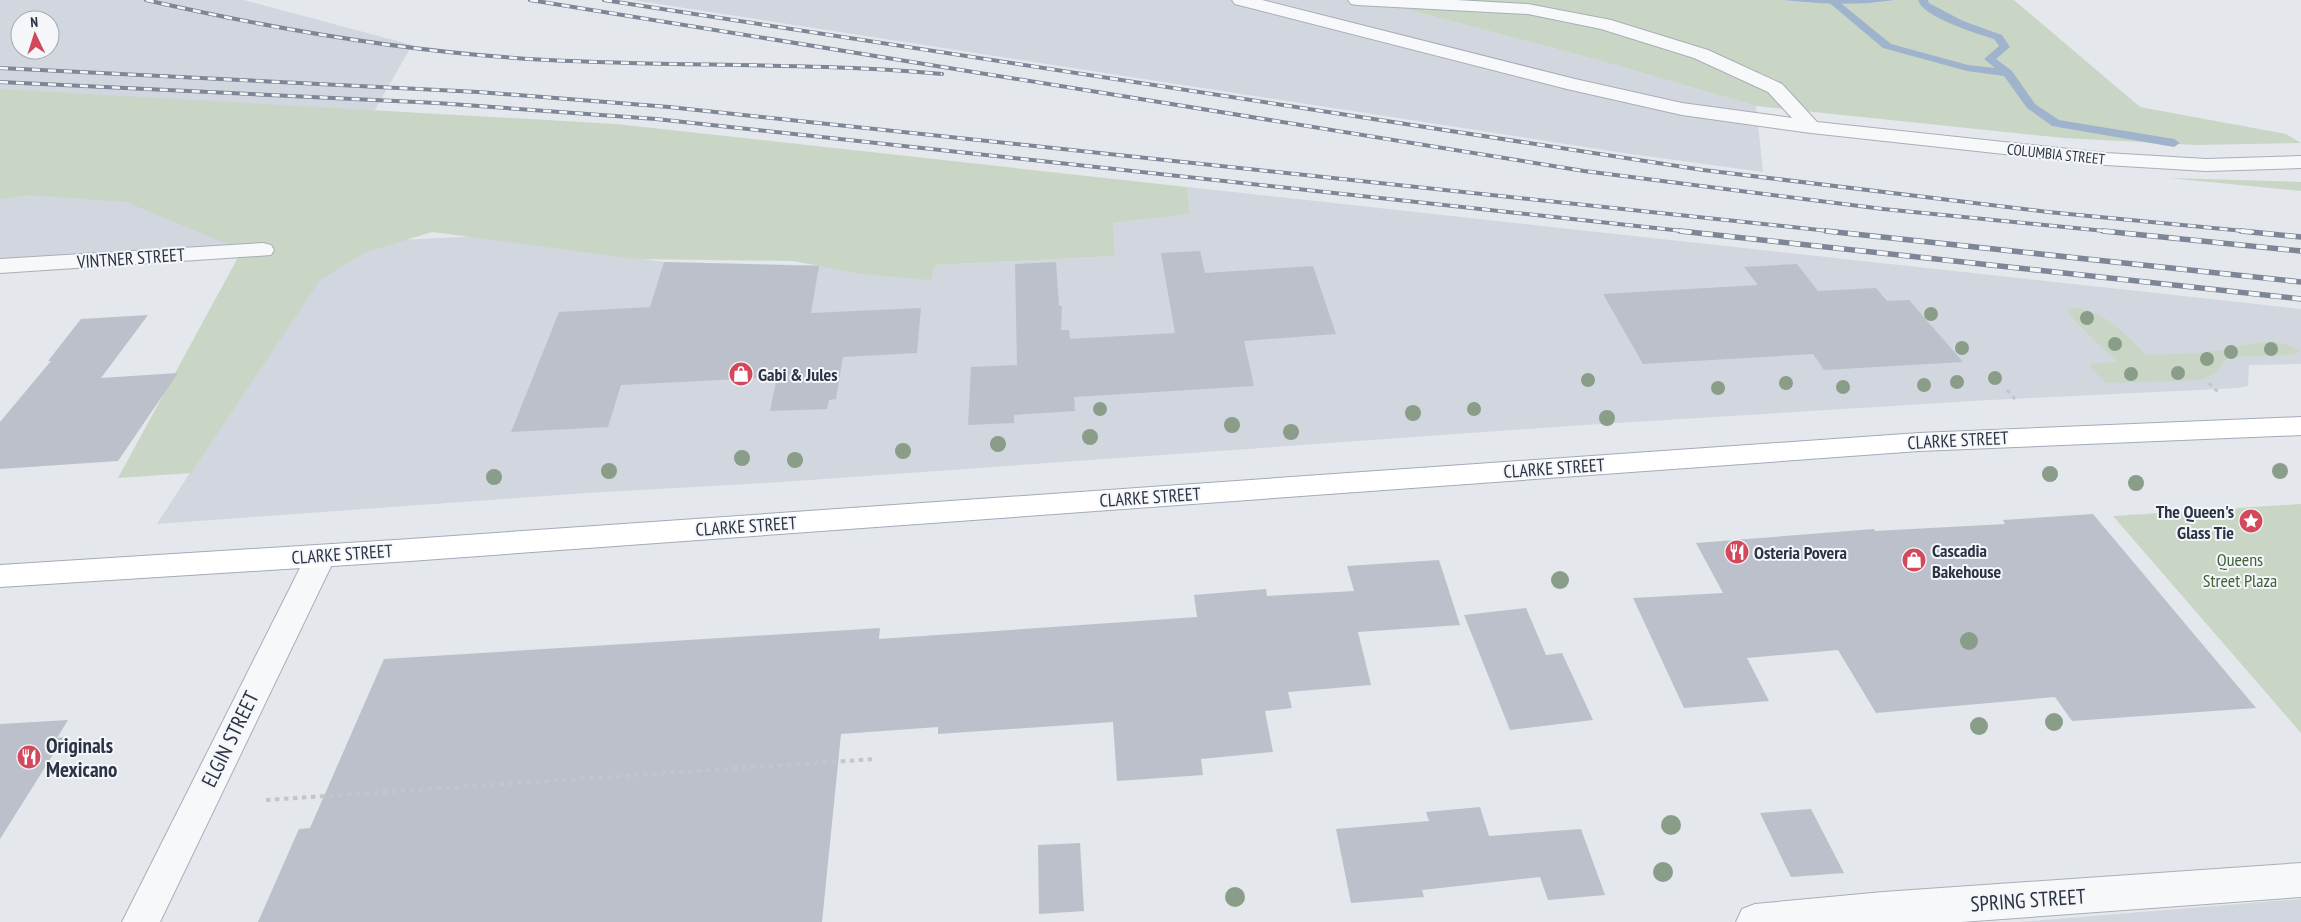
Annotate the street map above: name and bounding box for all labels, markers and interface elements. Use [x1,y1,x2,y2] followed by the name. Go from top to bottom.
[10,10,60,60] north arrow
[30,13,38,31] text: N
[2006,139,2106,169] street label: COLUMBIA STREET
[75,243,186,273] street label: VINTNER STREET
[728,361,754,387] shop icon: Gabi & Jules
[758,363,838,386] place label: Gabi & Jules
[1907,426,2009,454] street label: CLARKE STREET
[1503,453,1605,483] street label: CLARKE STREET
[1099,482,1201,512] street label: CLARKE STREET
[2156,500,2234,544] place label: The Queen's Glass Tie
[2238,508,2264,534] place icon: The Queen's Glass Tie
[695,511,797,541] street label: CLARKE STREET
[291,539,393,569] street label: CLARKE STREET
[1724,539,1750,565] restaurant icon: Osteria Povera
[1932,539,2002,583] place label: Cascadia Bakehouse
[1754,541,1847,564] place label: Osteria Povera
[1901,547,1927,573] shop icon: Cascadia Bakehouse
[2203,548,2277,592] park label: Queens Street Plaza
[195,686,265,791] street label: ELGIN STREET
[46,732,117,783] place label: Originals Mexicano
[16,744,42,770] restaurant icon: Originals Mexicano
[1970,882,2087,917] street label: SPRING STREET

